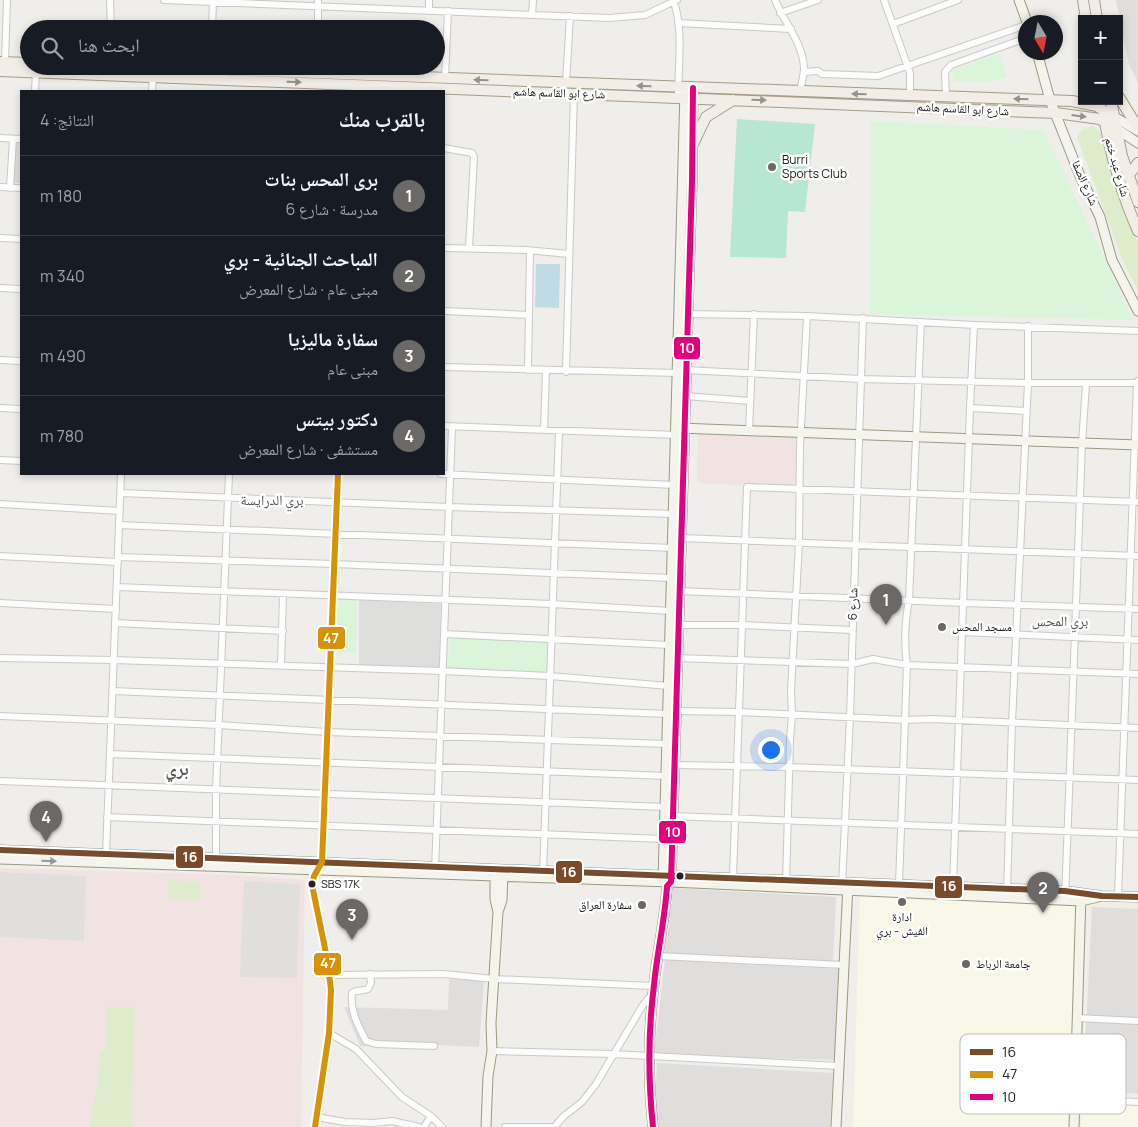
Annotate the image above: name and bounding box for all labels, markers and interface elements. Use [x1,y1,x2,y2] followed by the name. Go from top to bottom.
[1018,15,1063,60] north arrow
[1078,15,1123,105] map controls
[1078,15,1123,60] button: +
[20,20,445,75] search box
[78,32,140,58] text: ابحث هنا
[38,34,66,62] icon: search
[1078,60,1123,105] button: −
[473,75,489,83] one-way arrow
[286,78,302,86] one-way arrow
[513,82,606,103] street label: شارع ابو القاسم هاشم
[635,82,651,90] one-way arrow
[850,90,866,98] one-way arrow
[1013,95,1029,103] one-way arrow
[751,97,767,105] one-way arrow
[916,98,1010,119] street label: شارع ابو القاسم هاشم
[339,105,425,133] text: بالقرب منك
[40,109,94,131] text: النتائج: 4
[1071,112,1087,120] one-way arrow
[1101,135,1134,199] street label: شارع عبد ختم
[782,151,847,182] place label: Burri Sports Club
[1068,158,1103,208] street label: شارع الصفا
[766,161,778,173] marker: Burri Sports Club
[264,166,378,192] text: برى المحس بنات
[40,185,82,207] text: 180 m
[406,185,413,207] text: 1
[286,198,378,220] text: مدرسة · شارع 6
[224,246,378,272] text: المباحث الجنائية - بري
[40,265,85,287] text: 340 m
[404,265,414,287] text: 2
[239,278,378,300] text: مبنى عام · شارع المعرض
[287,326,378,352] text: سفارة ماليزيا
[673,336,701,360] line badge: 10
[679,338,695,357] text: 10
[40,345,86,367] text: 490 m
[404,345,414,367] text: 3
[327,358,378,380] text: مبنى عام
[296,406,378,432] text: دكتور بيتس
[40,425,84,447] text: 780 m
[404,425,414,447] text: 4
[238,438,378,460] text: مستشفى · شارع المعرض
[240,490,304,512] district label: بري الدرايسة
[870,584,902,625] pin: 1
[843,587,862,621] street label: شارع 6
[1032,611,1088,633] district label: بري المحس
[952,618,1012,635] place label: مسجد المحس
[936,621,948,633] marker: مسجد المحس
[317,626,346,650] line badge: 47
[323,628,339,647] text: 47
[758,737,784,763] your location
[165,756,189,783] district label: بري
[30,801,62,842] pin: 4
[658,820,687,844] line badge: 10
[665,822,681,841] text: 10
[175,845,204,869] line badge: 16
[183,847,197,866] text: 16
[41,857,57,865] one-way arrow
[555,860,583,884] line badge: 16
[562,862,576,881] text: 16
[675,871,685,881] unlabelled marker
[1027,872,1059,913] pin: 2
[934,875,963,899] line badge: 16
[321,876,360,891] place label: SBS 17K
[942,876,956,895] text: 16
[307,879,317,889] marker: SBS 17K
[579,896,632,913] place label: سفارة العراق
[896,896,908,908] marker: ادارة الفيش - بري
[336,899,368,940] pin: 3
[636,899,648,911] marker: سفارة العراق
[876,908,928,941] place label: ادارة الفيش - بري
[313,952,342,976] line badge: 47
[320,953,336,972] text: 47
[976,955,1031,972] place label: جامعة الرباط
[960,958,972,970] marker: جامعة الرباط
[960,1034,1126,1114] legend
[1002,1042,1016,1061] text: 16
[1002,1064,1017,1083] text: 47
[1002,1087,1016,1106] text: 10

